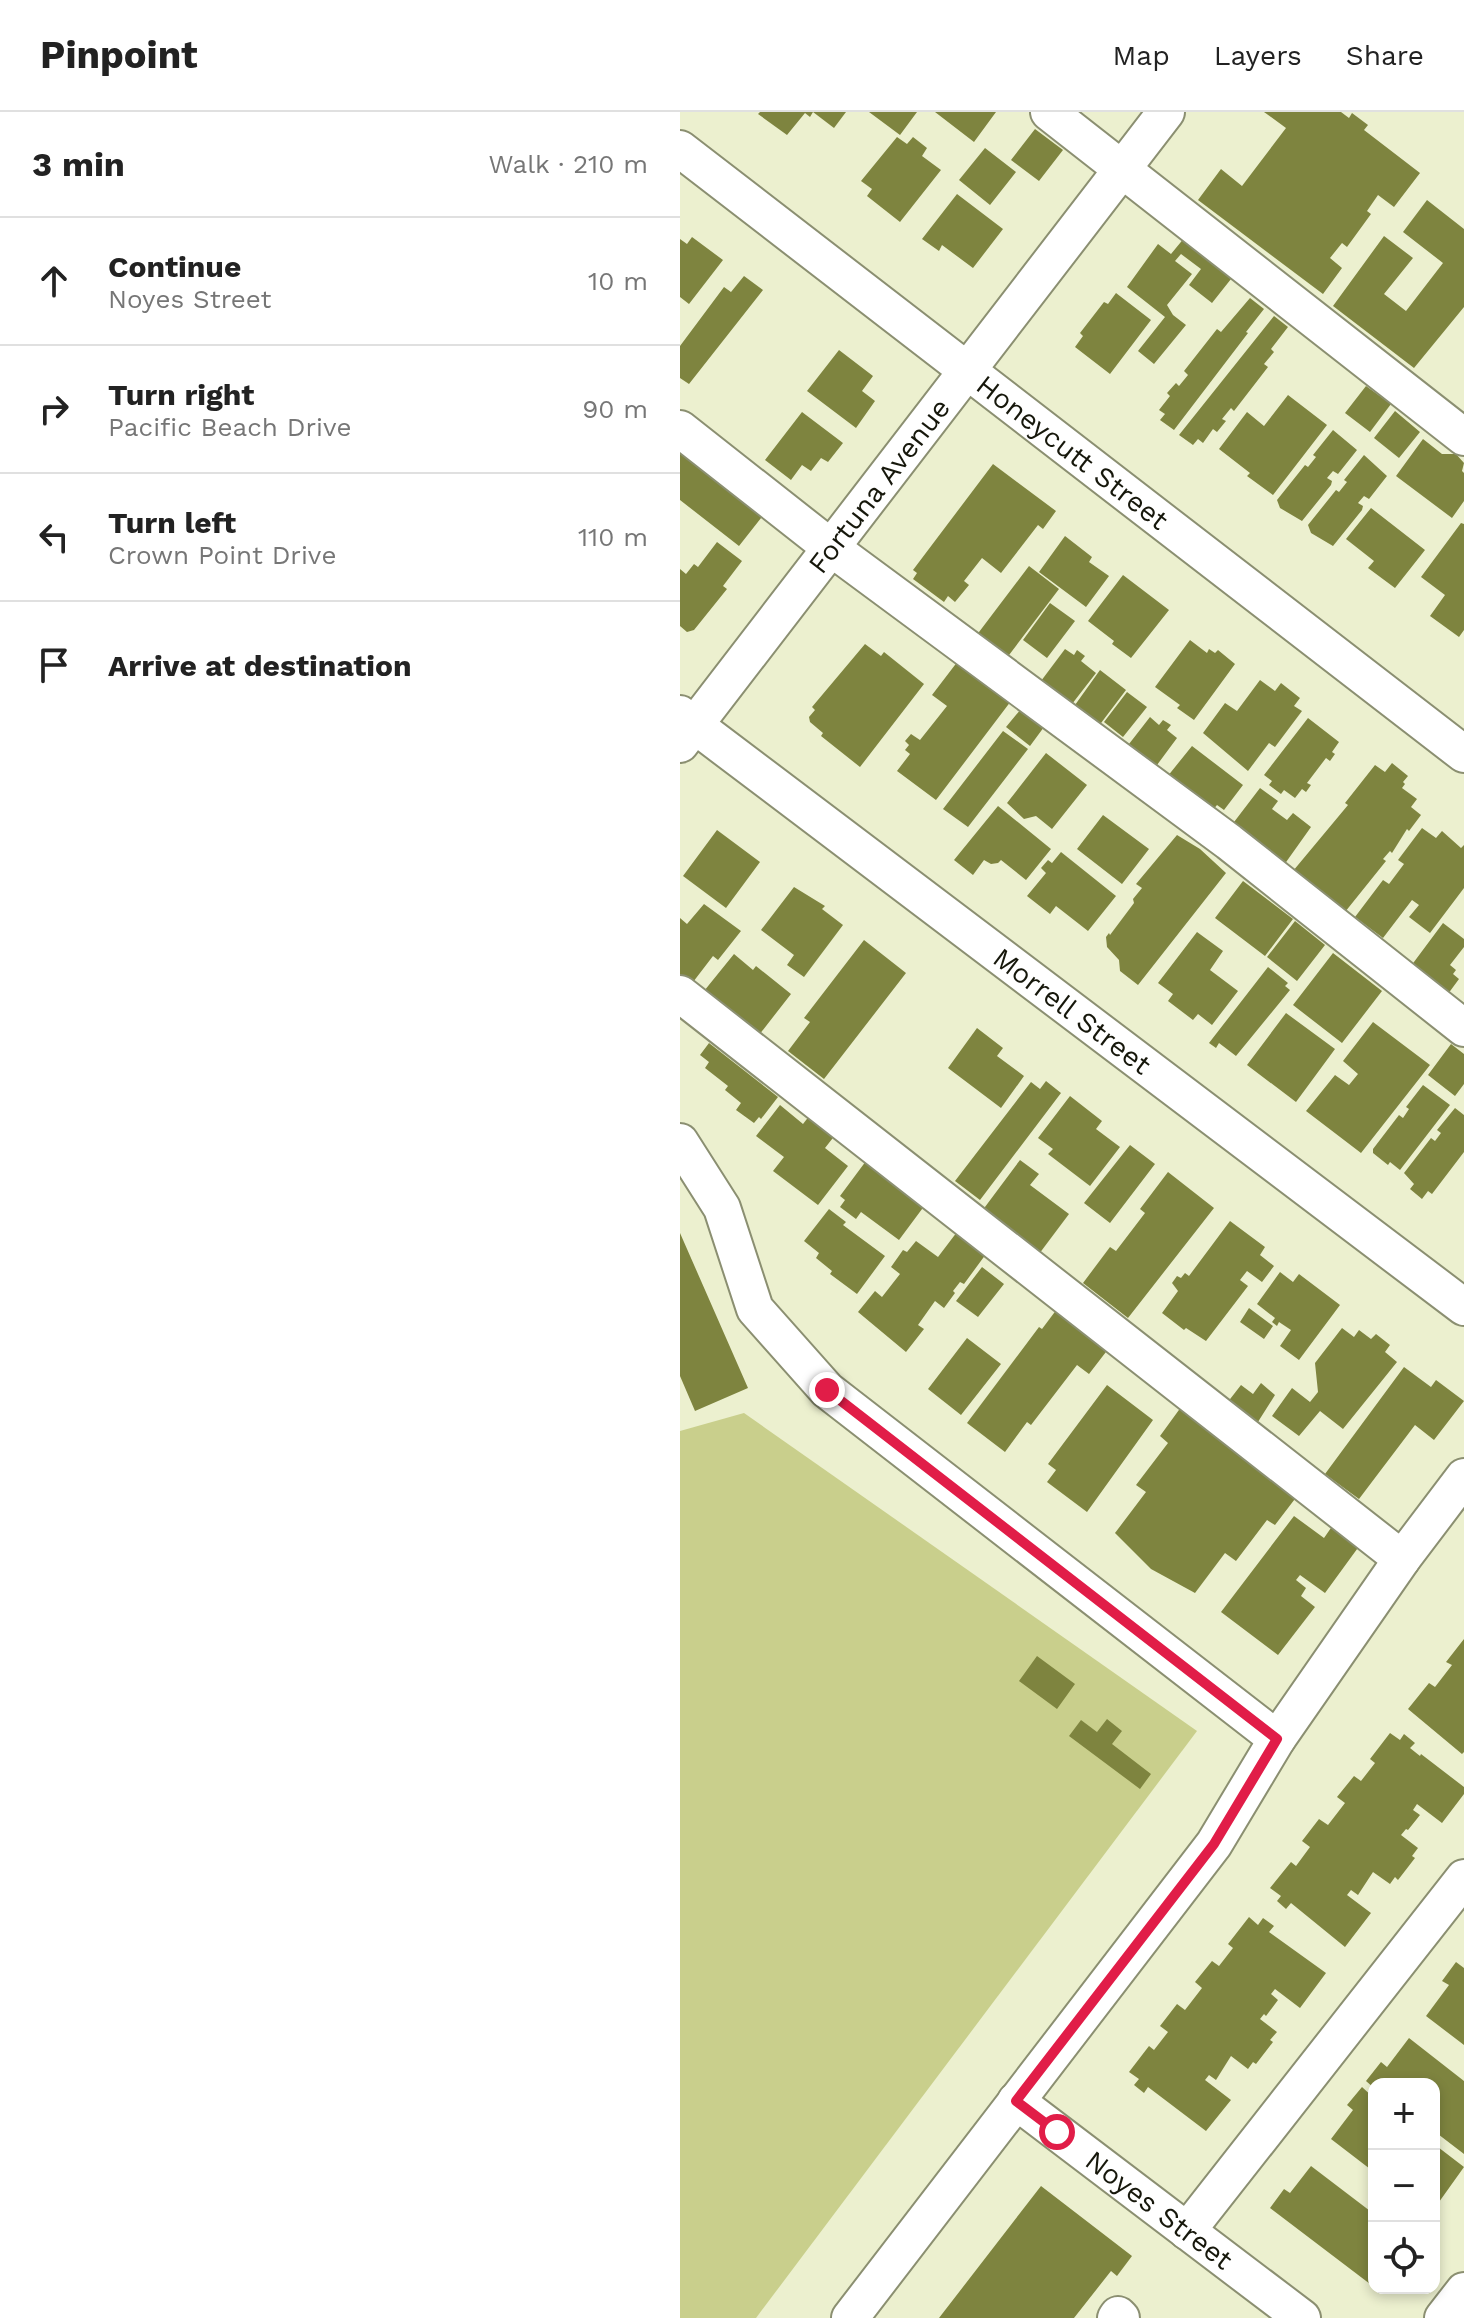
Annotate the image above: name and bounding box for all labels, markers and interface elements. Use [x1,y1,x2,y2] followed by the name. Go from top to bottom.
[40,33,198,77] text: Pinpoint
[1113,39,1170,72] text: Map
[1214,39,1302,72] text: Layers
[1346,39,1424,72] text: Share
[32,144,125,184] text: 3 min
[488,149,648,179] text: Walk · 210 m
[108,249,241,284] text: Continue
[32,259,76,303] icon: ahead
[588,266,648,296] text: 10 m
[108,284,271,314] text: Noyes Street
[970,368,1175,537] street label: Honeycutt Street
[108,377,254,412] text: Turn right
[32,387,76,431] icon: right
[801,392,957,580] street label: Fortuna Avenue
[582,394,648,424] text: 90 m
[108,412,352,442] text: Pacific Beach Drive
[108,505,236,540] text: Turn left
[32,515,76,559] icon: left
[578,522,648,552] text: 110 m
[108,540,336,570] text: Crown Point Drive
[32,643,76,687] icon: arrive
[108,648,412,683] text: Arrive at destination
[987,941,1158,1082] street label: Morrell Street
[809,1372,845,1408] route end
[1368,2078,1440,2294] map controls
[1368,2078,1440,2150] button: +
[1039,2114,1075,2150] route start
[1079,2144,1239,2277] street label: Noyes Street
[1368,2150,1440,2222] button: −
[1368,2222,1440,2294] button: locate

